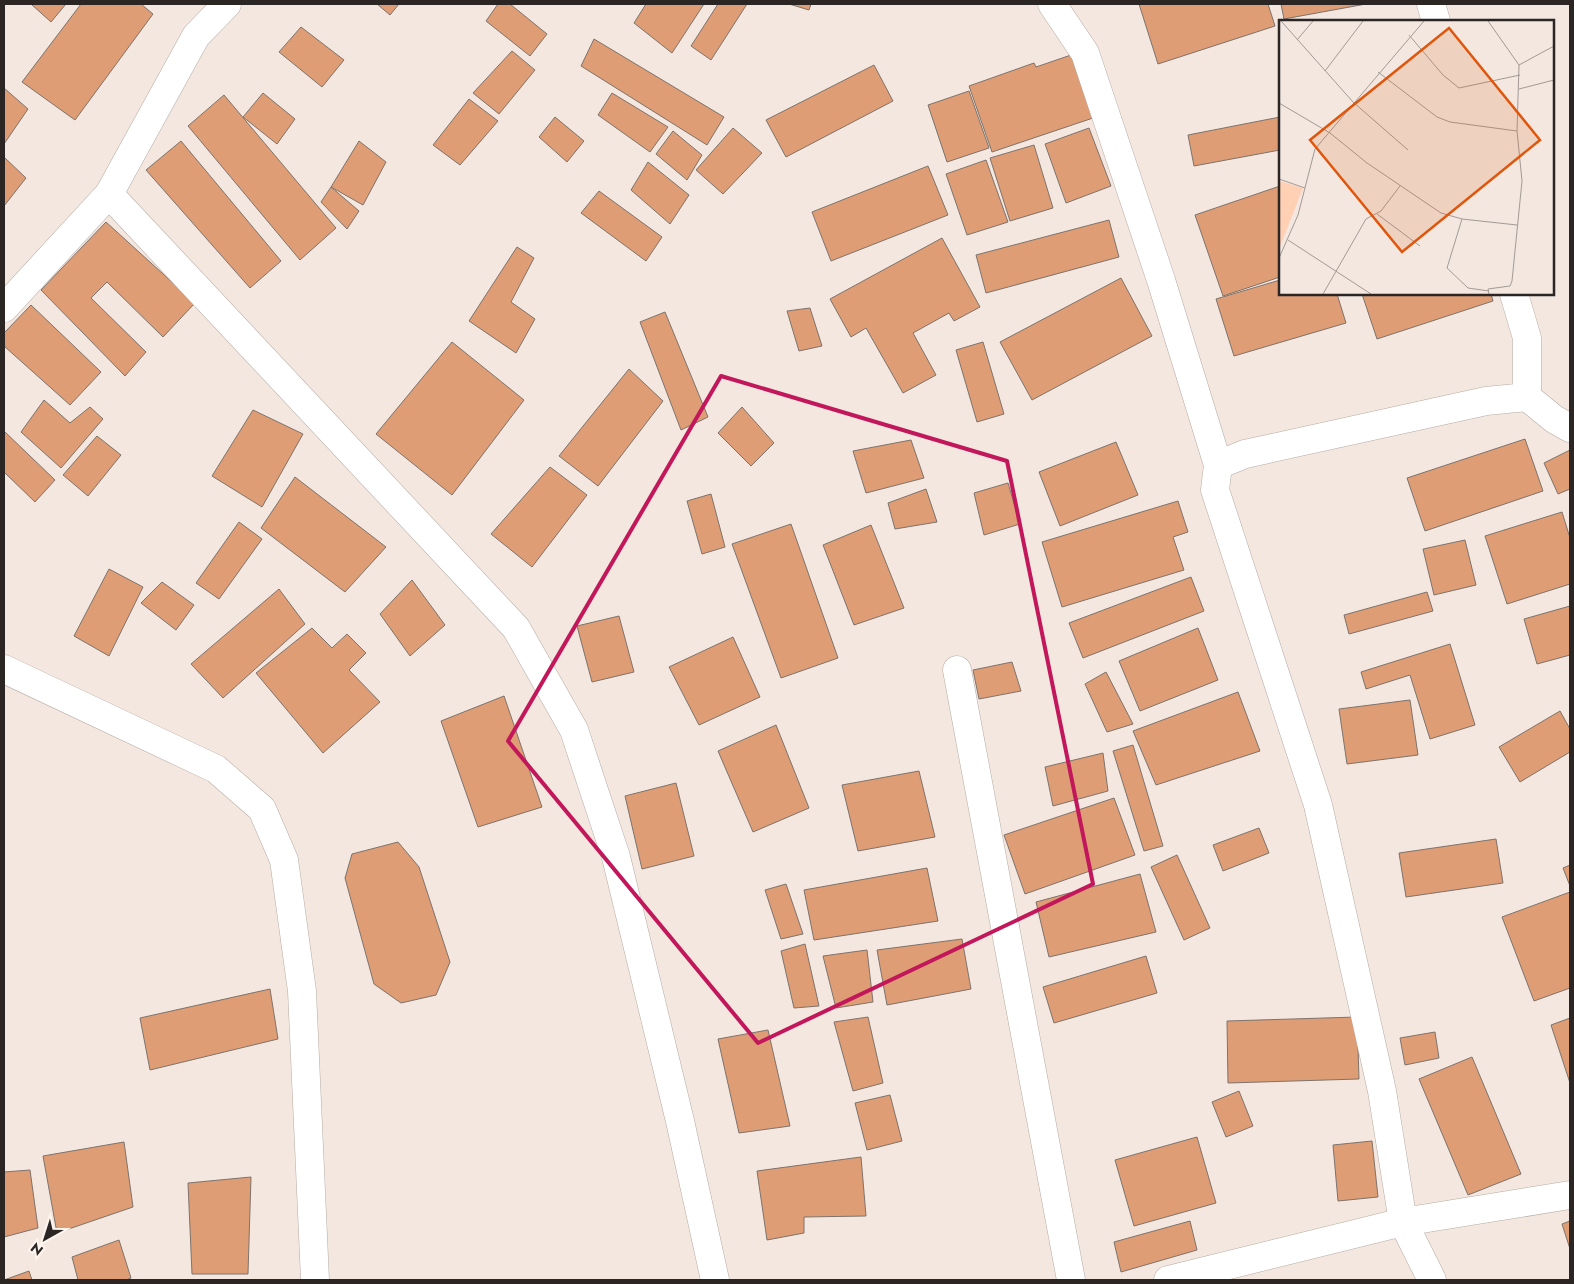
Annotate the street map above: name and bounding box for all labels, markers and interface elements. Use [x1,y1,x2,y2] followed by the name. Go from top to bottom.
[1279,20,1554,295] inset map
[20,1214,70,1264] north arrow
[26,1238,47,1260] text: N

